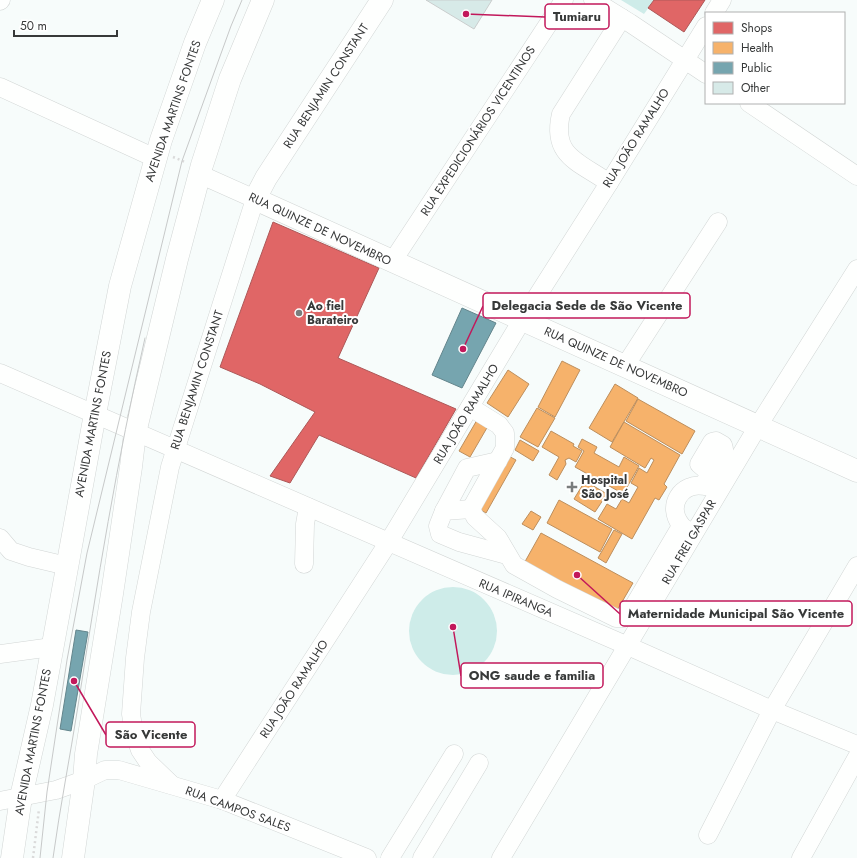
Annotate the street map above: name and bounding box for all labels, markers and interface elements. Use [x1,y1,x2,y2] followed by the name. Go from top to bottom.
[545,4,609,29] callout: Tumiaru
[553,7,601,26] text: Tumiaru
[14,12,117,38] scale bar
[705,12,845,104] legend
[20,17,47,35] text: 50 m
[741,19,772,37] text: Shops
[279,20,373,152] street label: RUA BENJAMIN CONSTANT
[140,37,206,184] street label: AVENIDA MARTINS FONTES
[741,39,773,57] text: Health
[416,42,540,219] street label: RUA EXPEDICIONÁRIOS VICENTINOS
[741,59,772,77] text: Public
[741,79,771,97] text: Other
[598,85,674,191] street label: RUA JOÃO RAMALHO
[246,188,394,270] street label: RUA QUINZE DE NOVEMBRO
[483,293,690,318] callout: Delegacia Sede de São Vicente
[492,296,683,315] text: Delegacia Sede de São Vicente
[306,297,359,329] place label: Ao fiel Barateiro
[166,308,228,452] street label: RUA BENJAMIN CONSTANT
[294,308,304,318] marker: Ao fiel Barateiro
[541,322,691,402] street label: RUA QUINZE DE NOVEMBRO
[70,349,116,499] street label: AVENIDA MARTINS FONTES
[429,360,503,468] street label: RUA JOÃO RAMALHO
[581,471,629,503] place label: Hospital São José
[566,481,578,493] marker: Hospital São José
[657,496,721,588] street label: RUA FREI GASPAR
[476,574,556,622] street label: RUA IPIRANGA
[620,601,852,626] callout: Maternidade Municipal São Vicente
[628,604,845,623] text: Maternidade Municipal São Vicente
[255,636,333,742] street label: RUA JOÃO RAMALHO
[461,663,603,688] callout: ONG saude e familia
[469,666,595,685] text: ONG saude e familia
[10,667,56,817] street label: AVENIDA MARTINS FONTES
[106,722,195,747] callout: São Vicente
[115,725,188,744] text: São Vicente
[183,782,293,837] street label: RUA CAMPOS SALES

